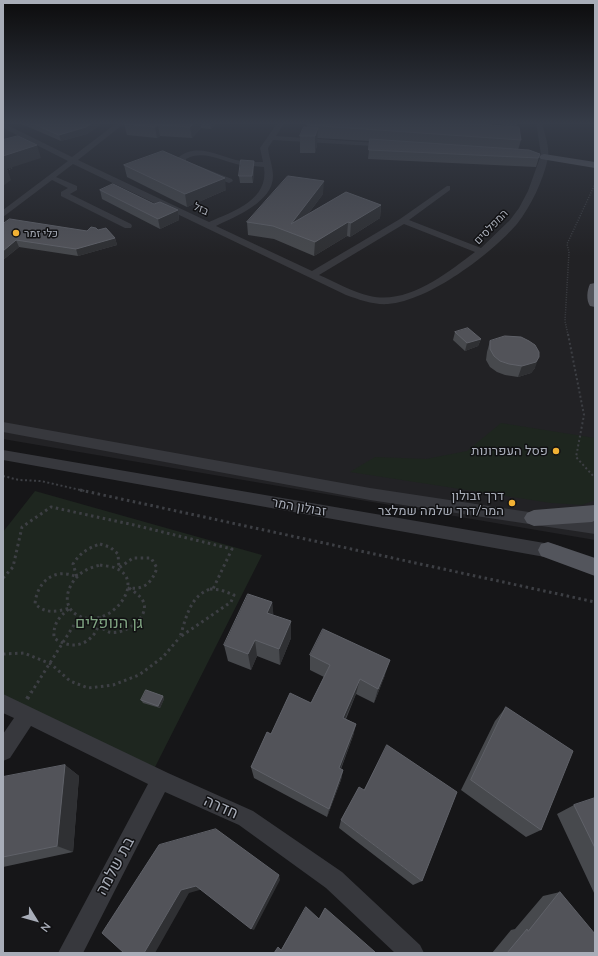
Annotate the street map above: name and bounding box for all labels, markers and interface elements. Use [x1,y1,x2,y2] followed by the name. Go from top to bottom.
[191,200,211,218] street label: בזל
[471,207,511,247] street label: המפלסים
[24,226,58,240] place label: כלי זמר
[11,228,21,238] marker: כלי זמר
[471,443,548,459] place label: פסל העפרונות
[551,446,561,456] marker: פסל העפרונות
[378,488,504,519] place label: דרך זבולון המר/דרך שלמה שמלצר
[271,495,327,519] street label: זבולון המר
[507,498,517,508] marker: דרך זבולון המר/דרך שלמה שמלצר
[75,613,143,633] park label: גן הנופלים
[201,791,241,823] street label: חדרה
[92,834,138,898] street label: בת שלמה
[16,900,56,940] north arrow
[38,920,54,935] text: N

